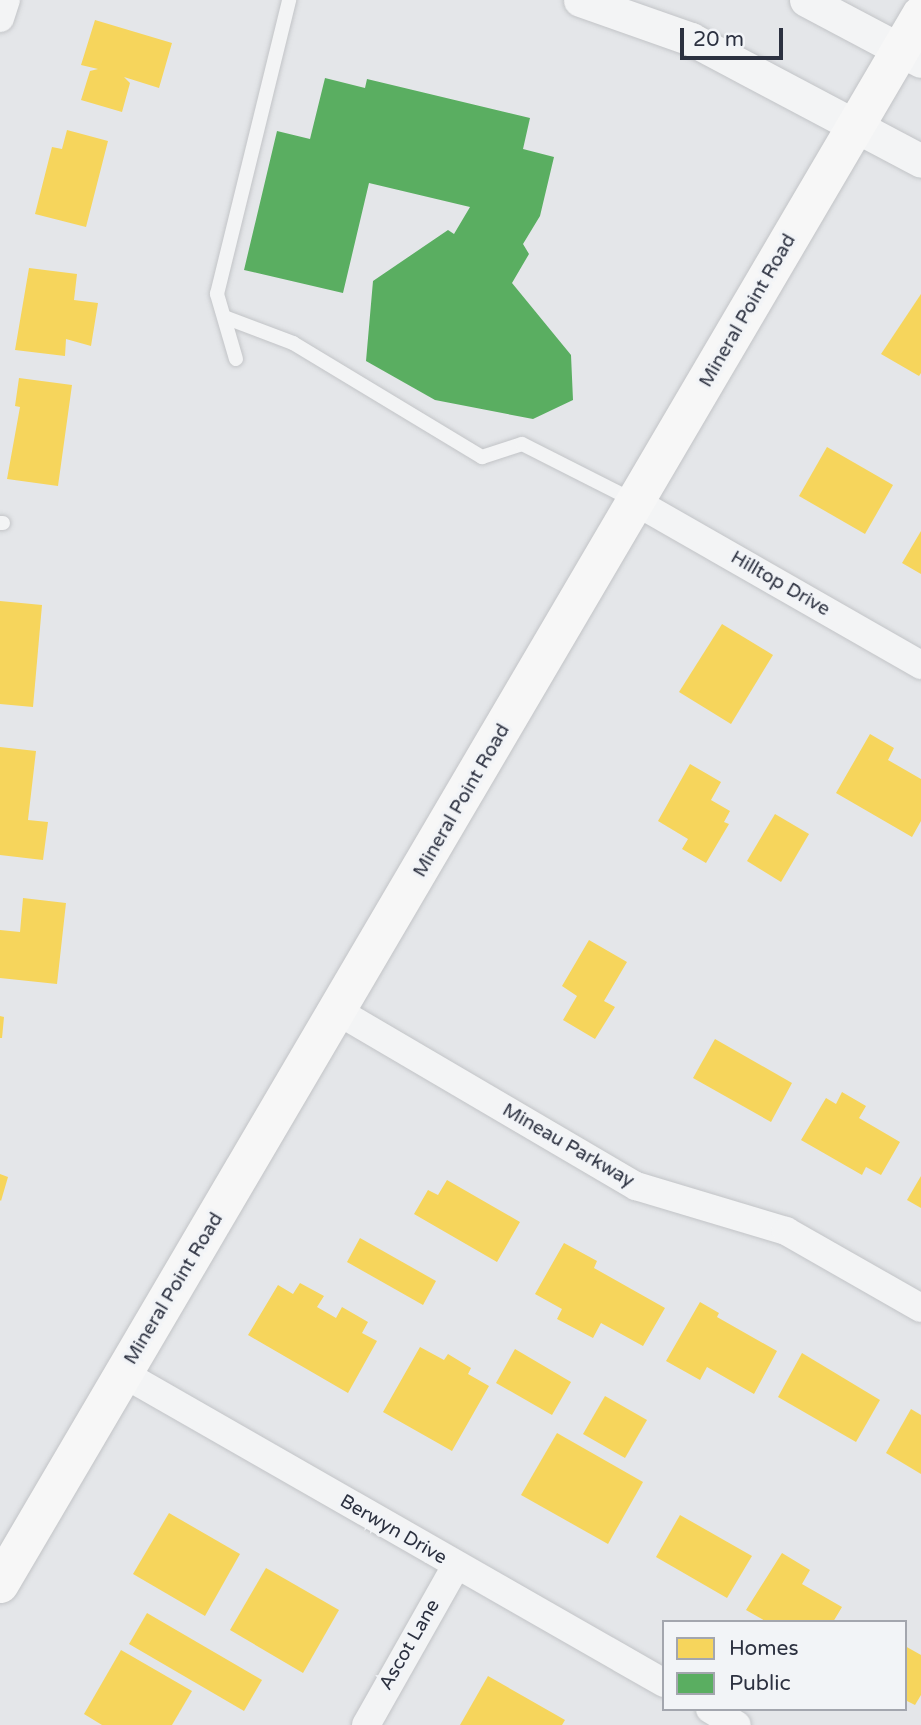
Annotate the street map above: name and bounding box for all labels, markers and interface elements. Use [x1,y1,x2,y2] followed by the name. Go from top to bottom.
[683,14,786,58] scale bar
[693,27,744,52] text: 20 m
[695,230,801,392] street label: Mineral Point Road
[726,546,834,622] street label: Hilltop Drive
[409,720,515,882] street label: Mineral Point Road
[498,1099,638,1193] street label: Mineau Parkway
[120,1209,228,1369] street label: Mineral Point Road
[335,1490,451,1570] street label: Berwyn Drive
[375,1596,445,1694] street label: Ascot Lane
[662,1620,907,1711] legend
[729,1636,799,1661] text: Homes
[729,1671,791,1696] text: Public

